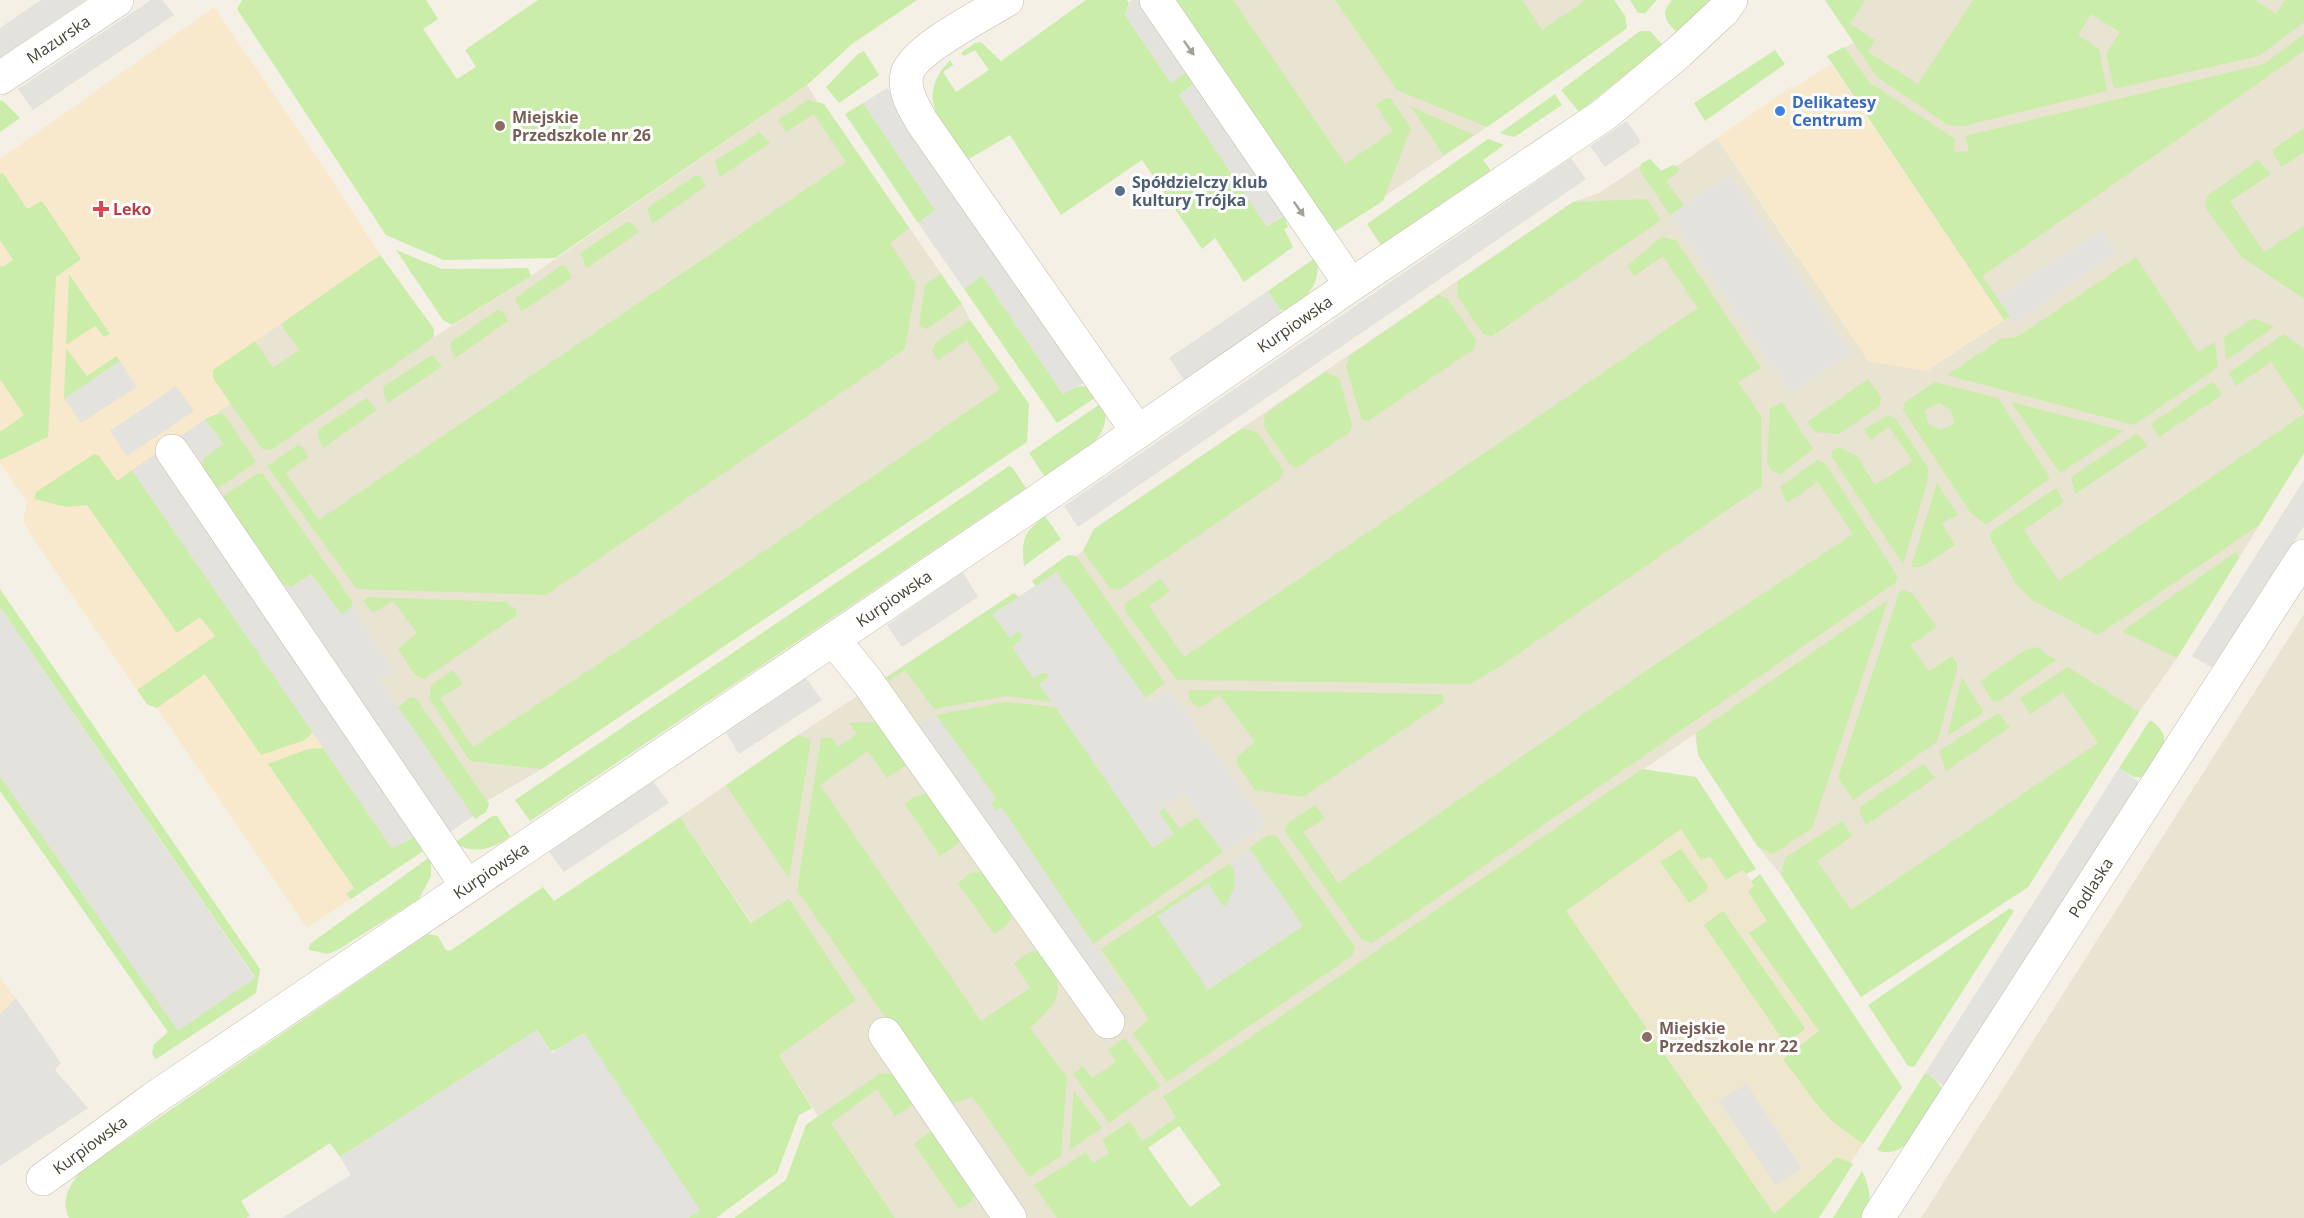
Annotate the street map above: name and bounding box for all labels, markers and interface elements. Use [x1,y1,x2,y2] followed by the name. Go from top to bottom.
[22,10,94,68] street label: Mazurska
[1183,40,1195,56] one-way arrow
[1792,91,1877,131] place label: Delikatesy Centrum
[1773,104,1787,118] marker: Delikatesy Centrum
[512,106,651,146] place label: Miejskie Przedszkole nr 26
[493,119,507,133] marker: Miejskie Przedszkole nr 26
[1132,171,1268,211] place label: Spółdzielczy klub kultury Trójka
[1113,184,1127,198] marker: Spółdzielczy klub kultury Trójka
[113,198,151,220] place label: Leko
[1294,200,1305,217] one-way arrow
[94,202,108,216] marker: Leko
[1253,290,1337,358] street label: Kurpiowska
[851,565,936,632] street label: Kurpiowska
[449,837,533,904] street label: Kurpiowska
[2063,853,2118,922] street label: Podlaska
[1659,1017,1798,1057] place label: Miejskie Przedszkole nr 22
[1640,1030,1654,1044] marker: Miejskie Przedszkole nr 22
[48,1110,132,1179] street label: Kurpiowska

